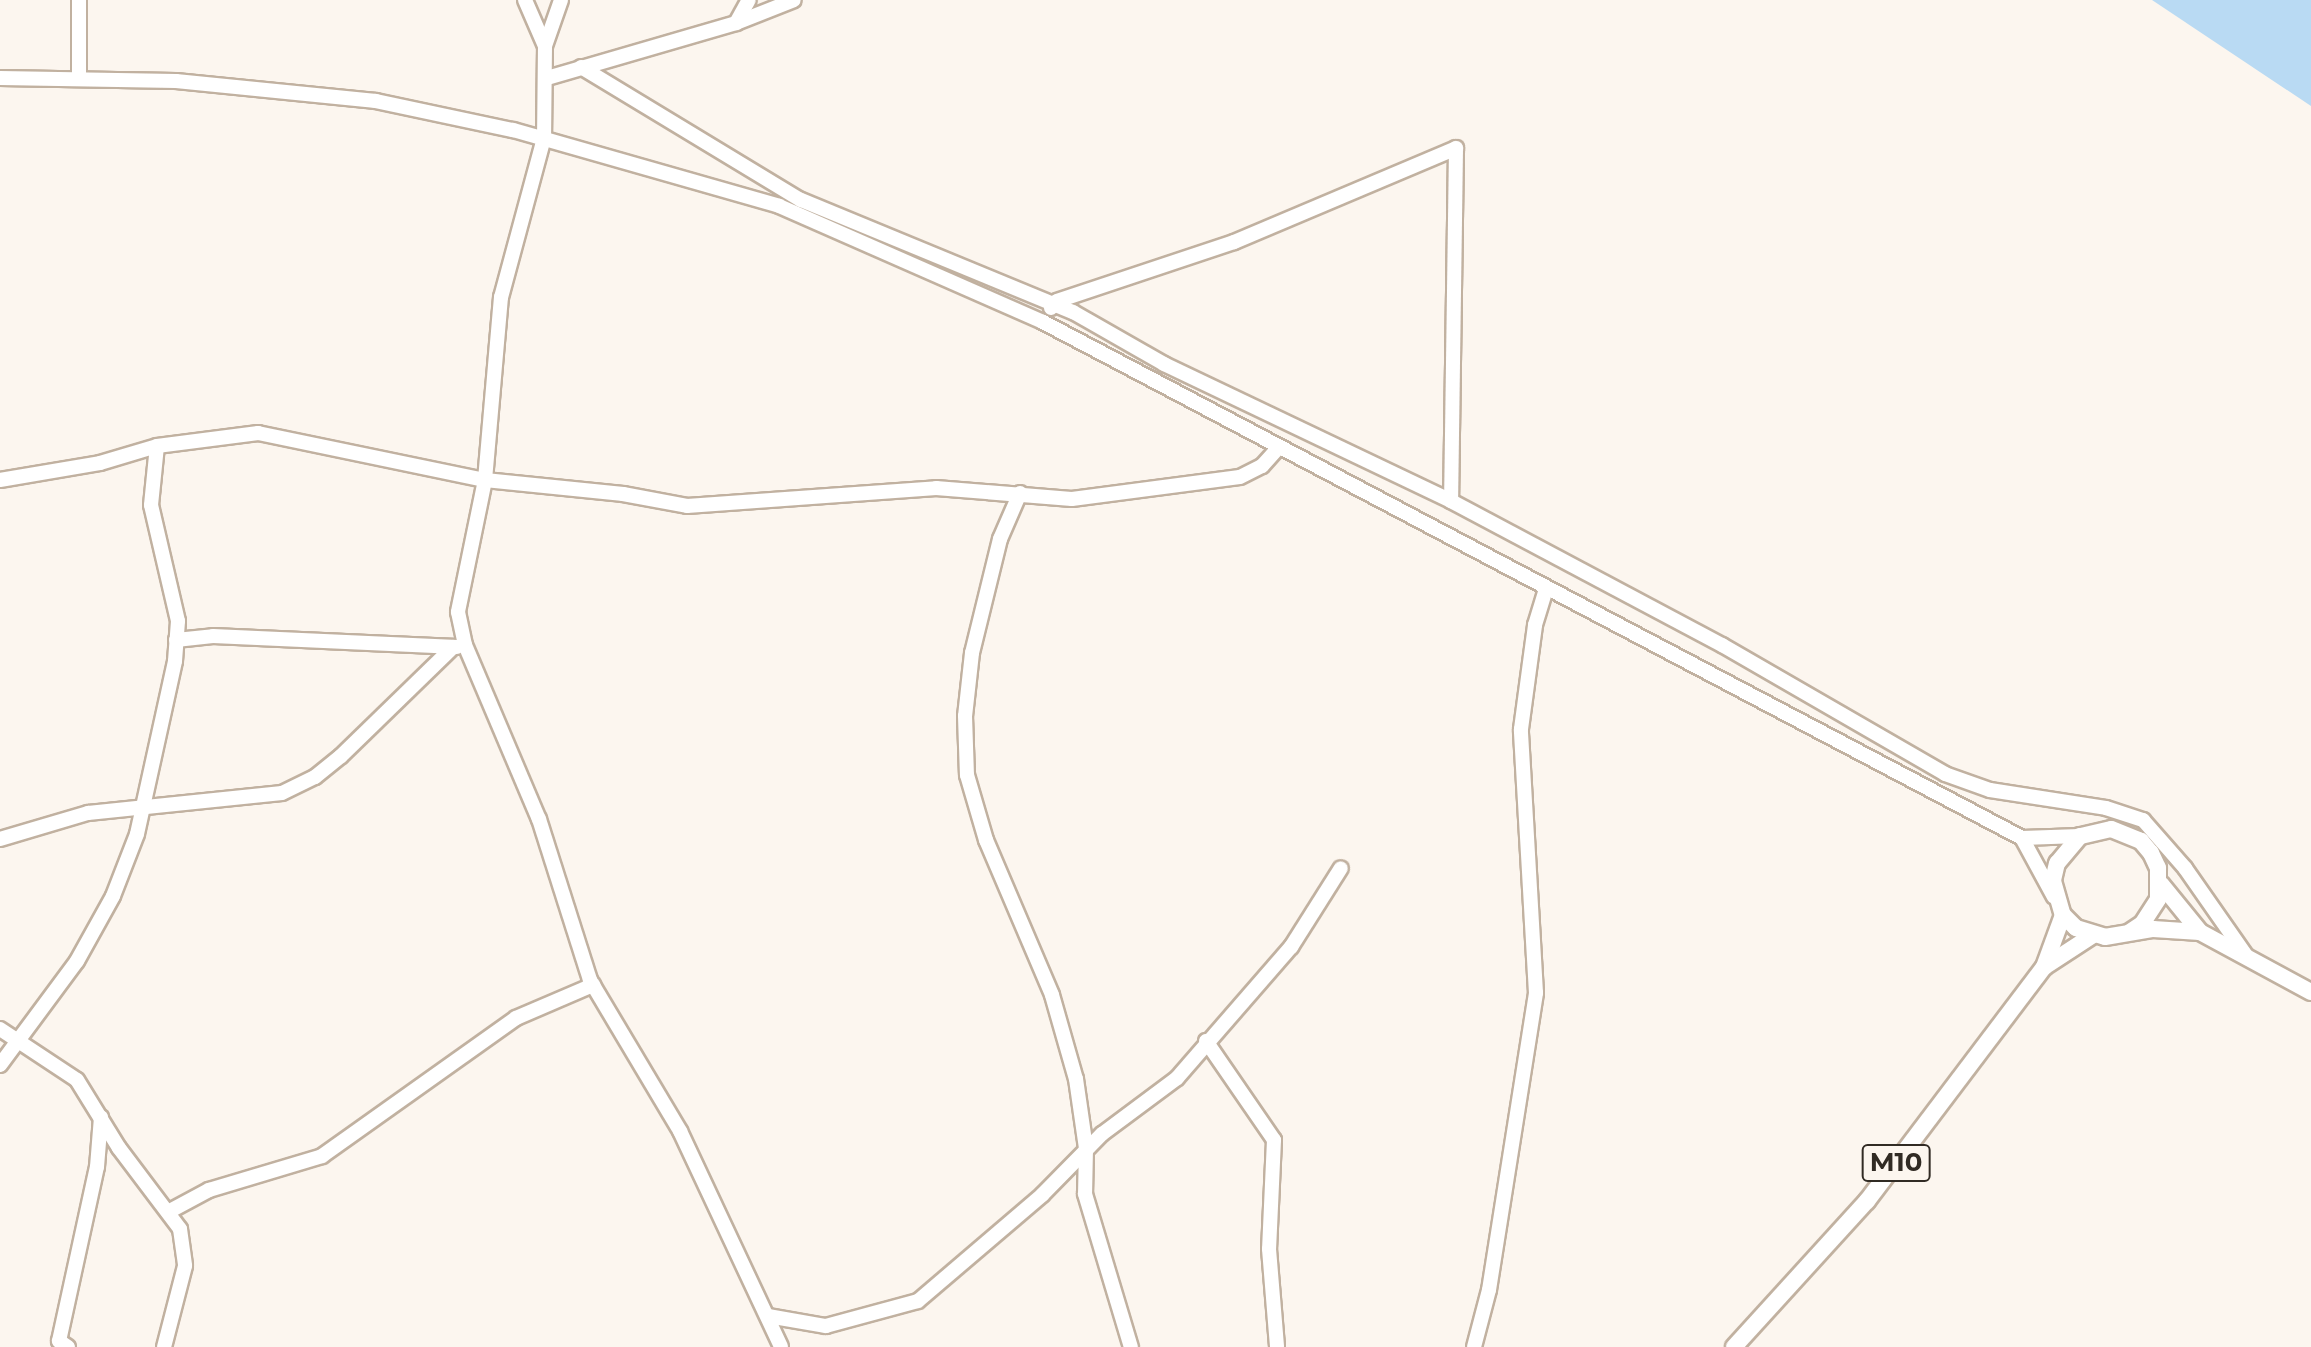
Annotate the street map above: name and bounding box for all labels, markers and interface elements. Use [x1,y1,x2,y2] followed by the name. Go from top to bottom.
[1860,1141,1932,1185] road number: M10

